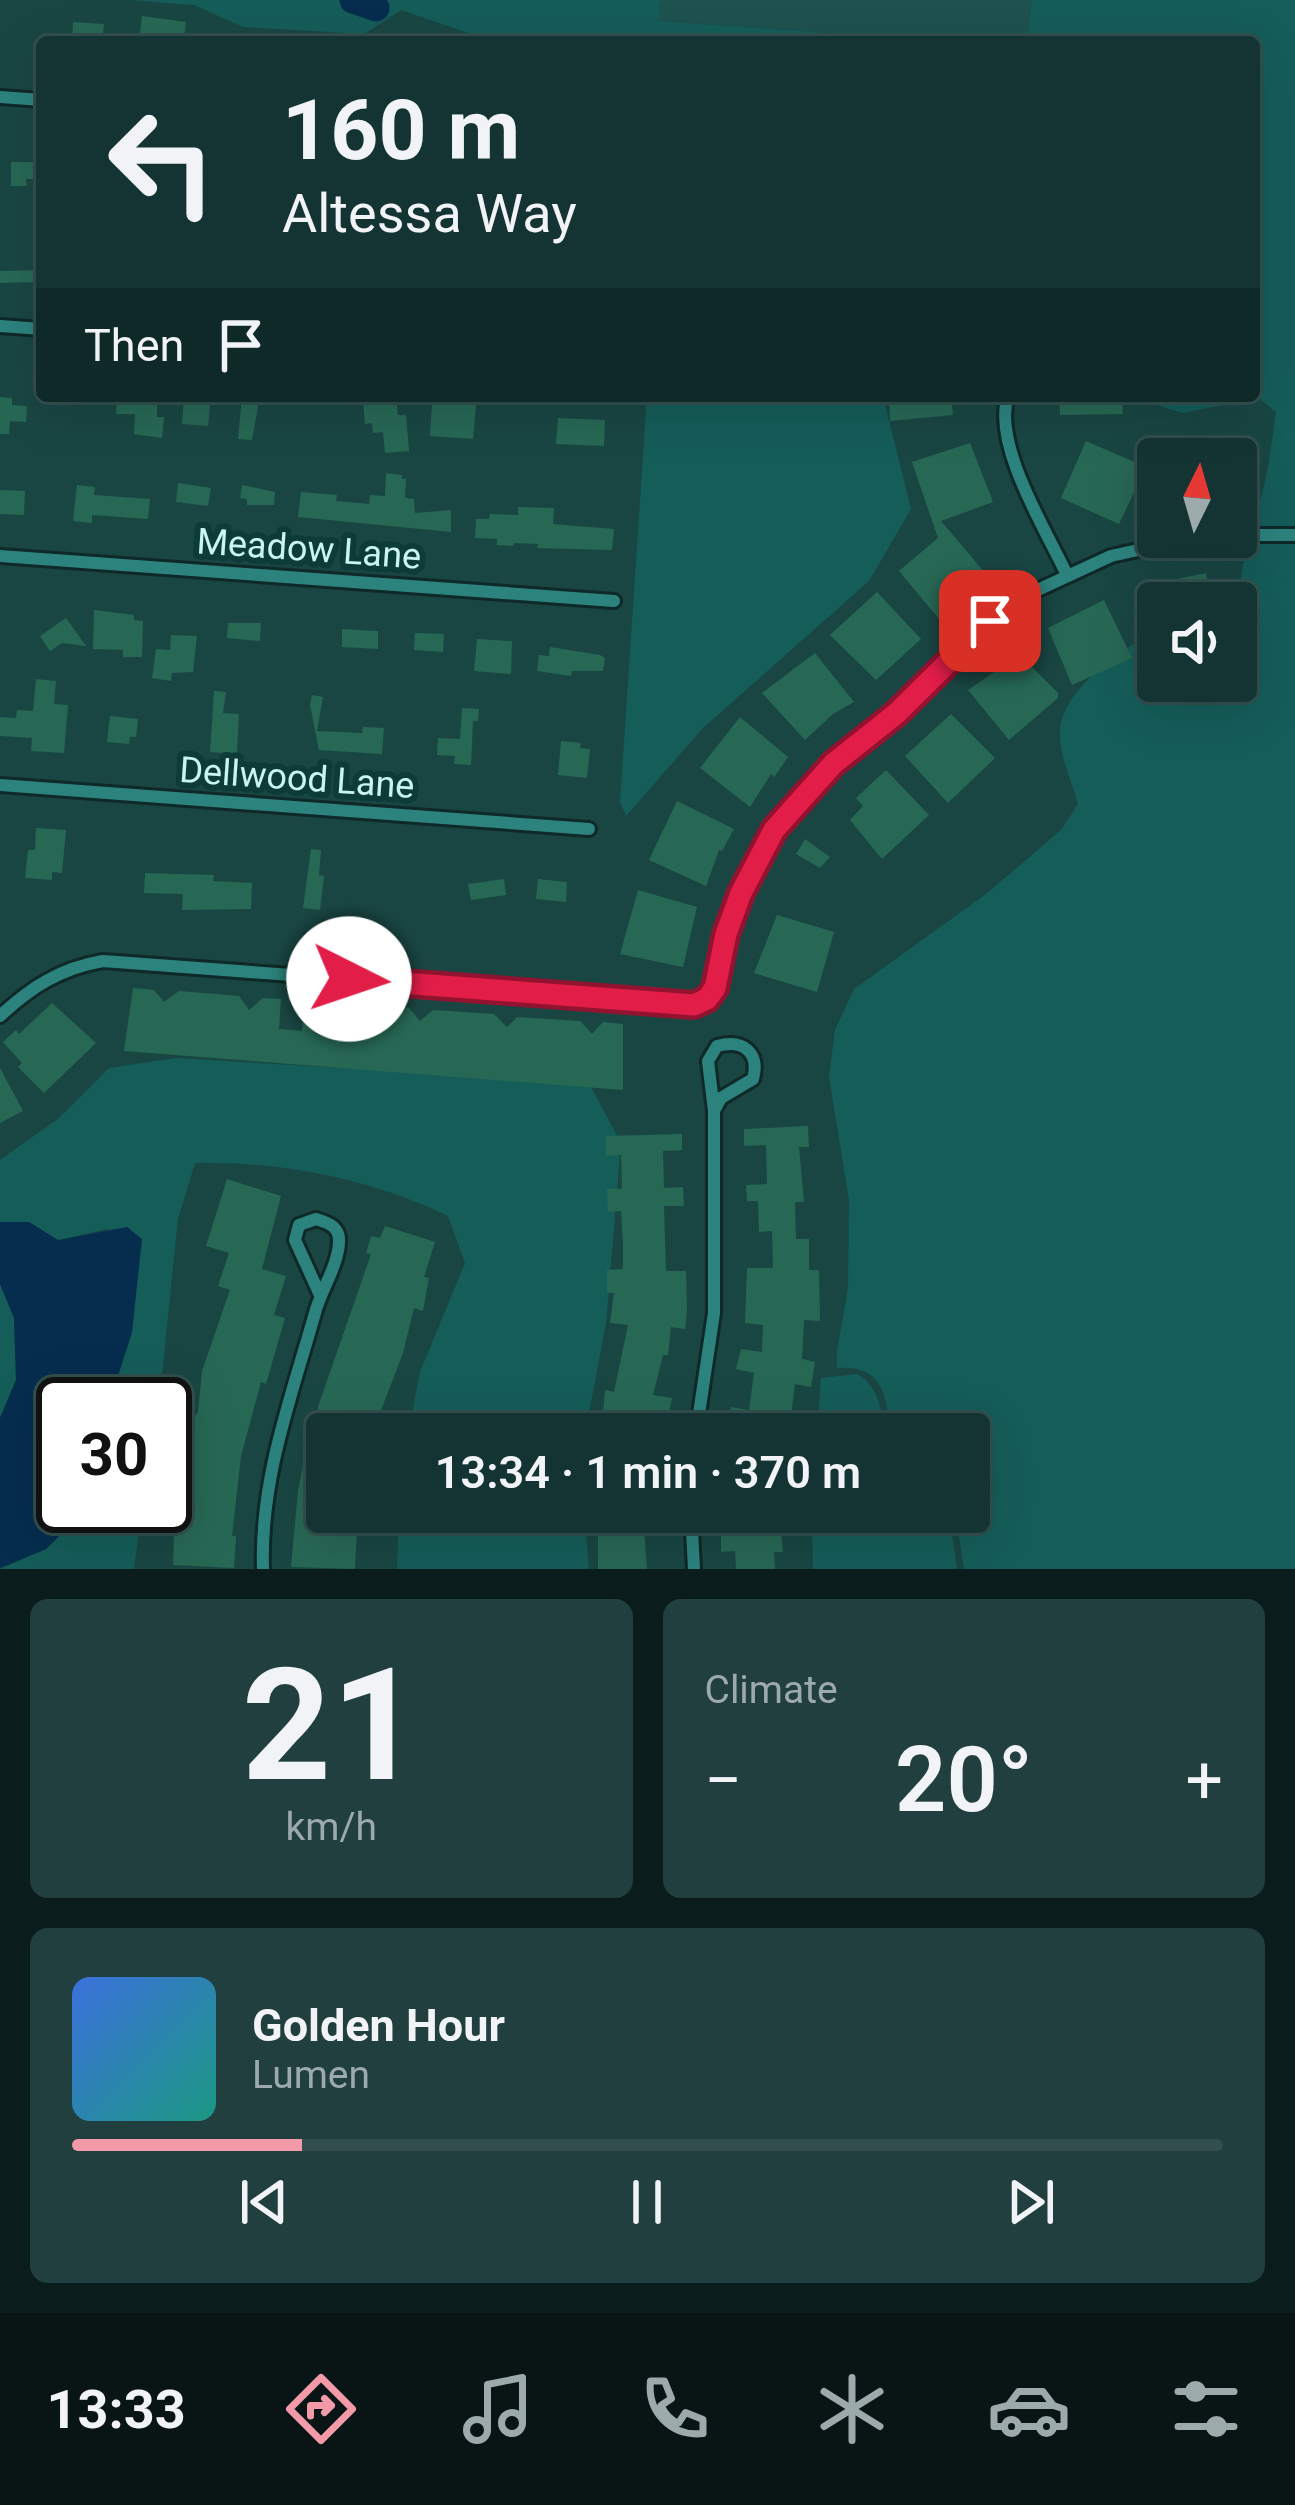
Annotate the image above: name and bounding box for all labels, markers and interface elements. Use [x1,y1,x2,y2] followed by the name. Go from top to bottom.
[282,81,520,180] text: 160 m
[84,84,240,240] icon: left
[282,182,577,245] text: Altessa Way
[208,312,274,378] icon: arrive
[84,319,184,372] text: Then
[1137,438,1257,558] north arrow
[1137,438,1257,702] map controls
[195,520,423,578] street label: Meadow Lane
[939,570,1041,672] pin
[1137,582,1257,702] button: sound
[957,588,1023,654] icon: arrive
[178,749,416,807] street label: Dellwood Lane
[286,916,412,1042] position arrow
[36,1377,192,1533] speed limit sign: 30
[435,1446,861,1499] text: 13:34 · 1 min · 370 m
[242,1634,421,1817] text: 21
[705,1667,838,1713] text: Climate
[895,1728,1033,1833] text: 20°
[705,1742,742,1819] text: −
[1186,1742,1223,1819] text: +
[285,1804,377,1850] text: km/h
[252,1999,505,2052] text: Golden Hour
[252,2052,370,2098] text: Lumen
[231,2169,297,2235] icon: previous
[614,2169,680,2235] icon: pause
[998,2169,1064,2235] icon: next
[279,2367,363,2451] icon: directions
[456,2367,540,2451] icon: music
[633,2367,717,2451] icon: phone
[810,2367,894,2451] icon: climate
[987,2367,1071,2451] icon: car
[1164,2367,1248,2451] icon: filters
[47,2378,186,2441] text: 13:33

